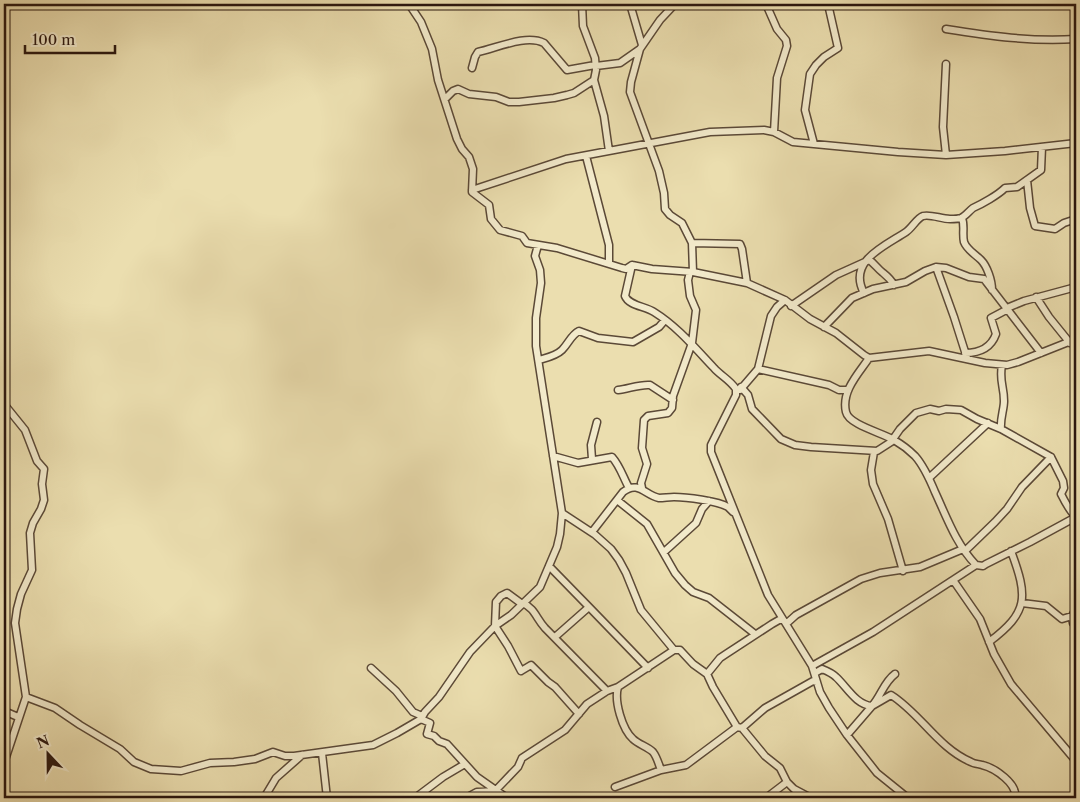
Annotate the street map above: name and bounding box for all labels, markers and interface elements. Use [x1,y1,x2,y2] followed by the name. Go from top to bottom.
[25,22,115,54] scale bar
[32,30,75,49] text: 100 m
[22,730,72,780] north arrow
[34,731,52,753] text: N

